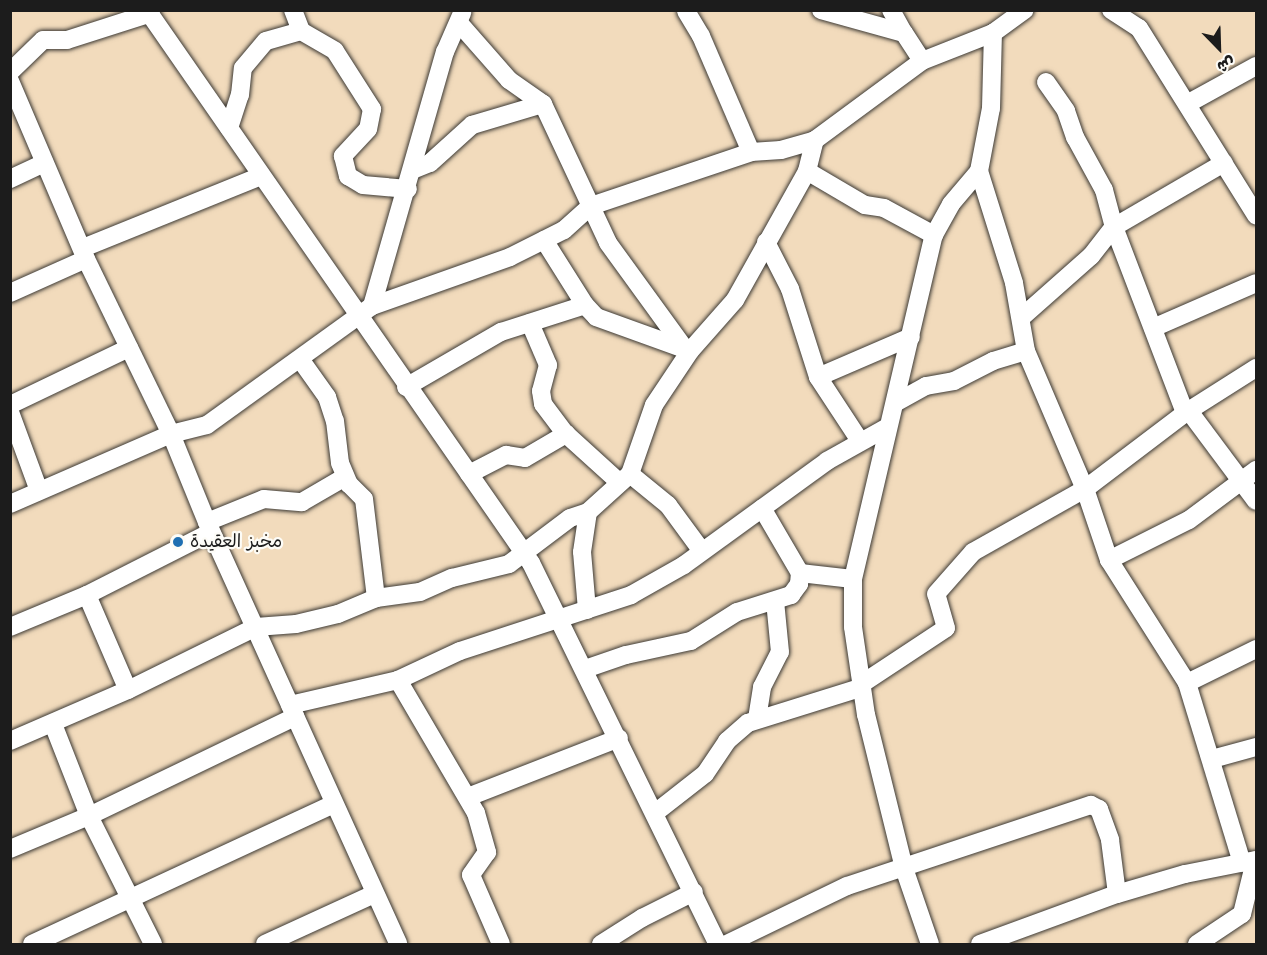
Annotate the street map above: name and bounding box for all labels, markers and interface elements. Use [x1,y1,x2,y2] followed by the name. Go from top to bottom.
[1189,18,1249,78] north arrow
[1214,53,1238,76] text: ش
[190,531,282,553] place label: مخبز العقيدة
[171,535,185,549] marker: مخبز العقيدة

